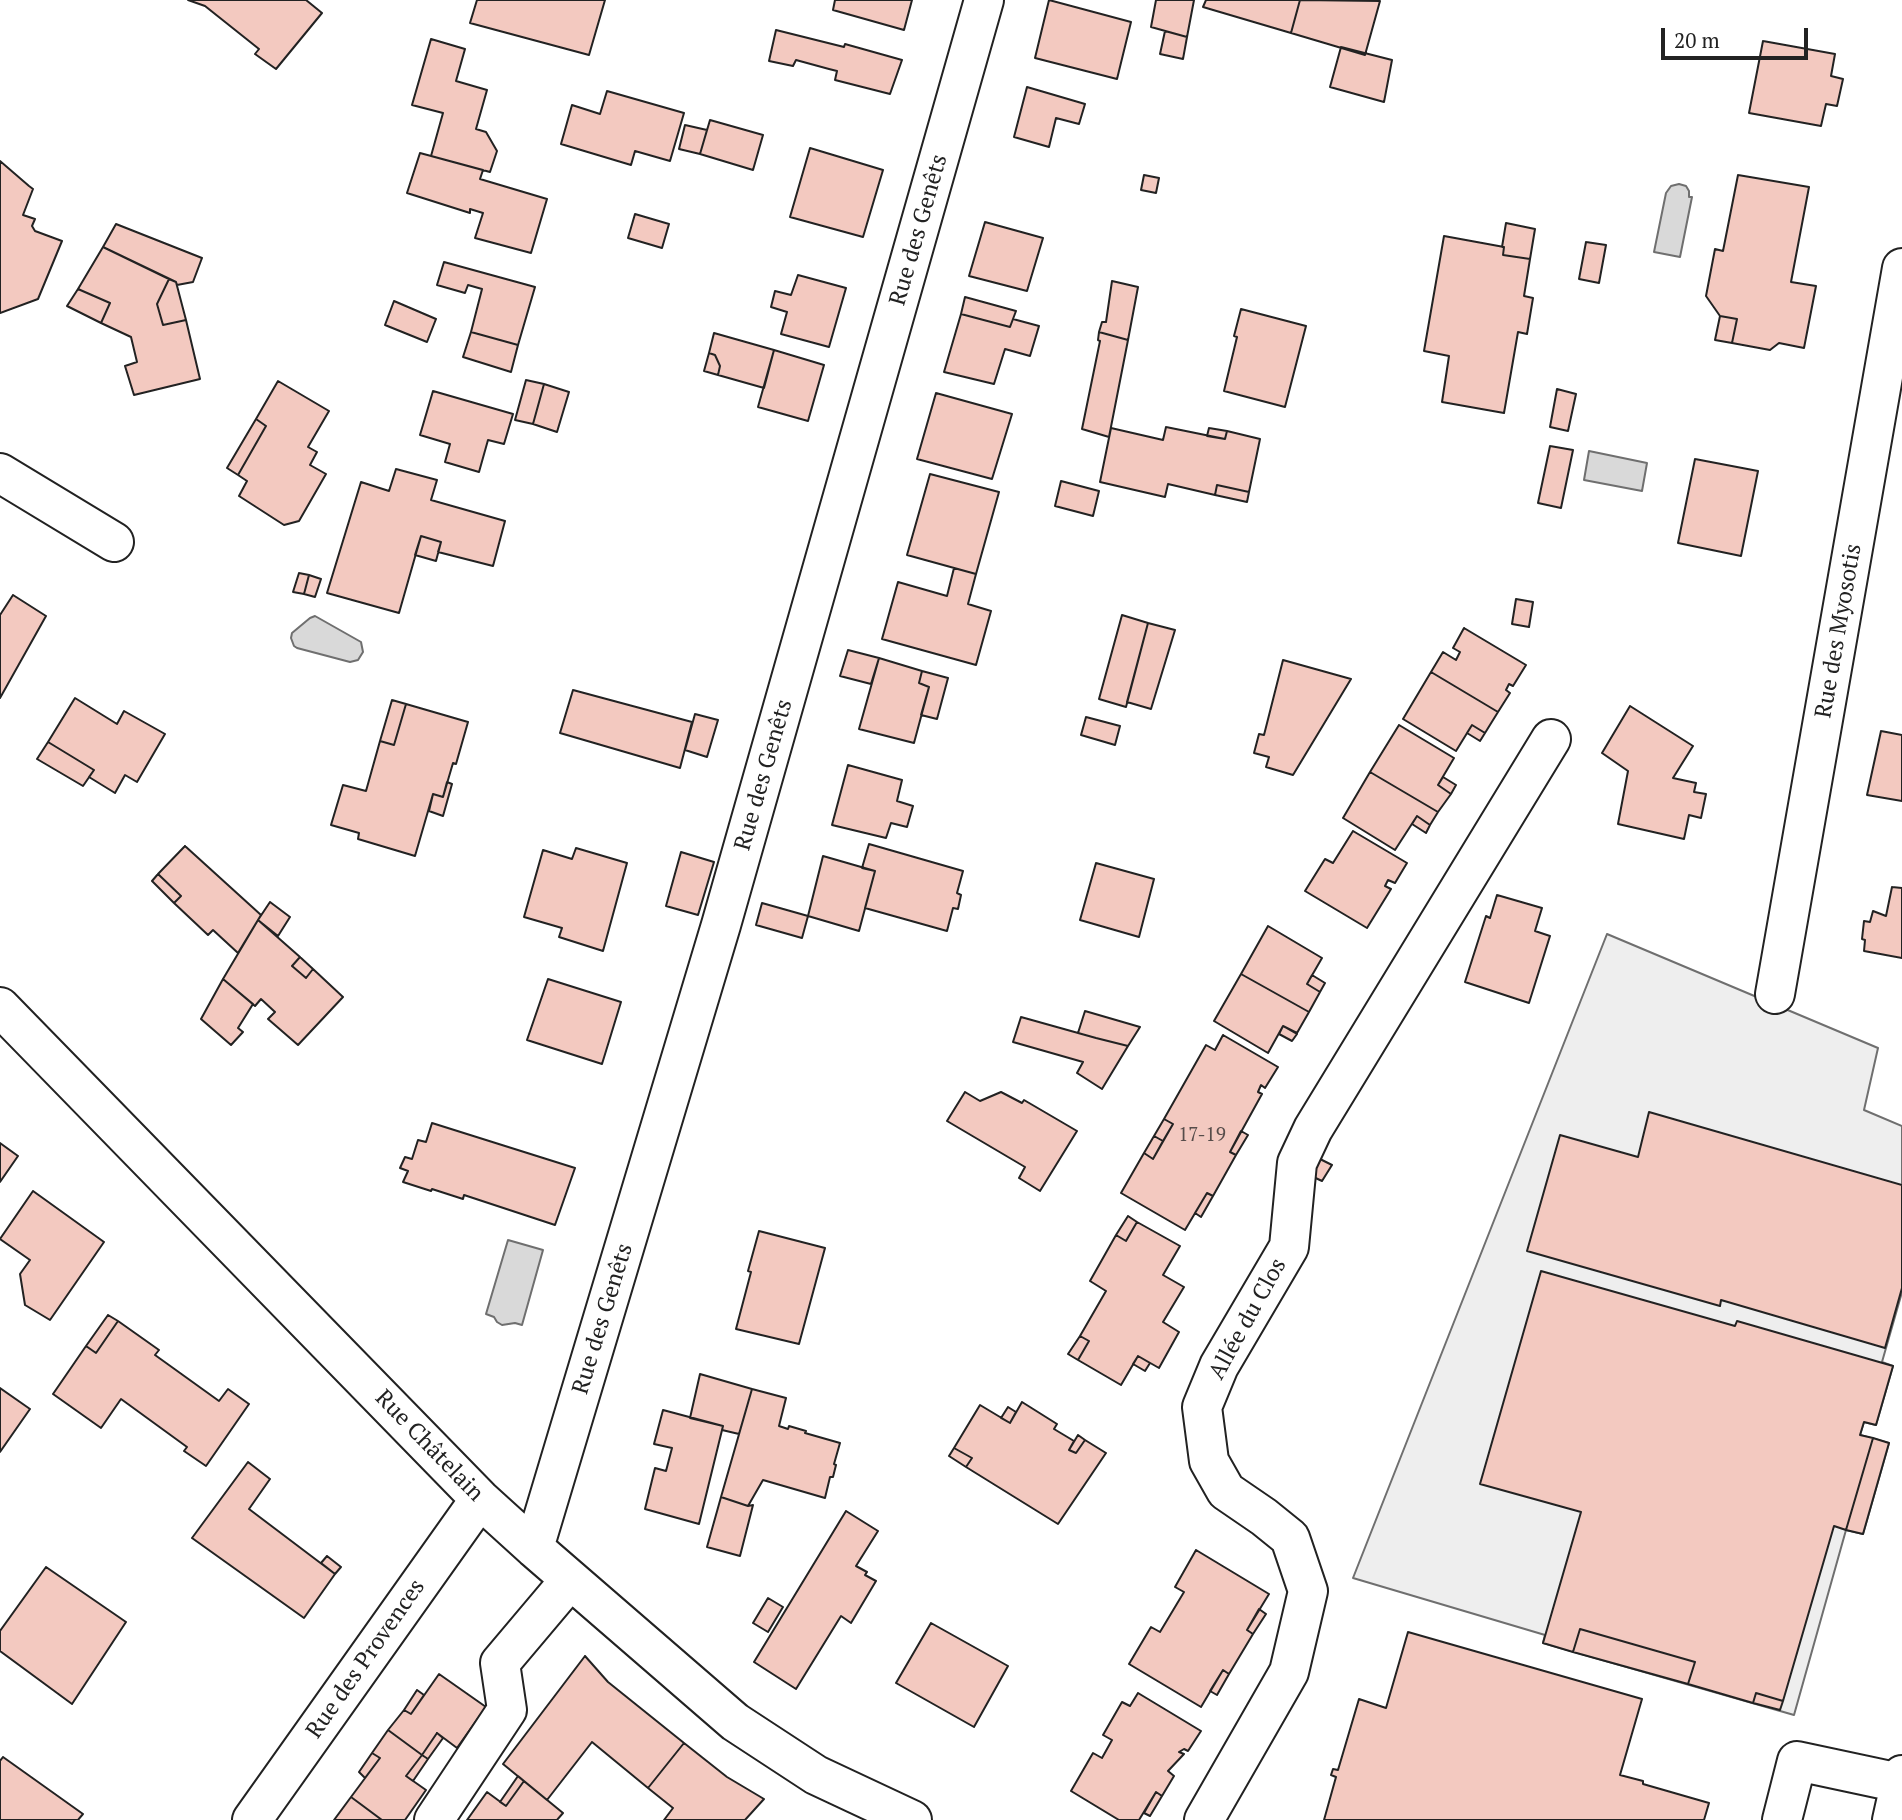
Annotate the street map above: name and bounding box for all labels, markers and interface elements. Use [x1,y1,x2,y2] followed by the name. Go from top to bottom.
[1664,14,1811,58] scale bar
[1674,26,1720,54] text: 20 m
[884,151,954,309] street label: Rue des Genêts
[1810,542,1868,720] street label: Rue des Myosotis
[729,696,799,854] street label: Rue des Genêts
[1178,1125,1226,1147] house number: 17-19
[567,1240,639,1398] street label: Rue des Genêts
[1203,1254,1293,1384] street label: Allée du Clos
[369,1385,489,1507] street label: Rue Châtelain
[301,1574,431,1744] street label: Rue des Provences

